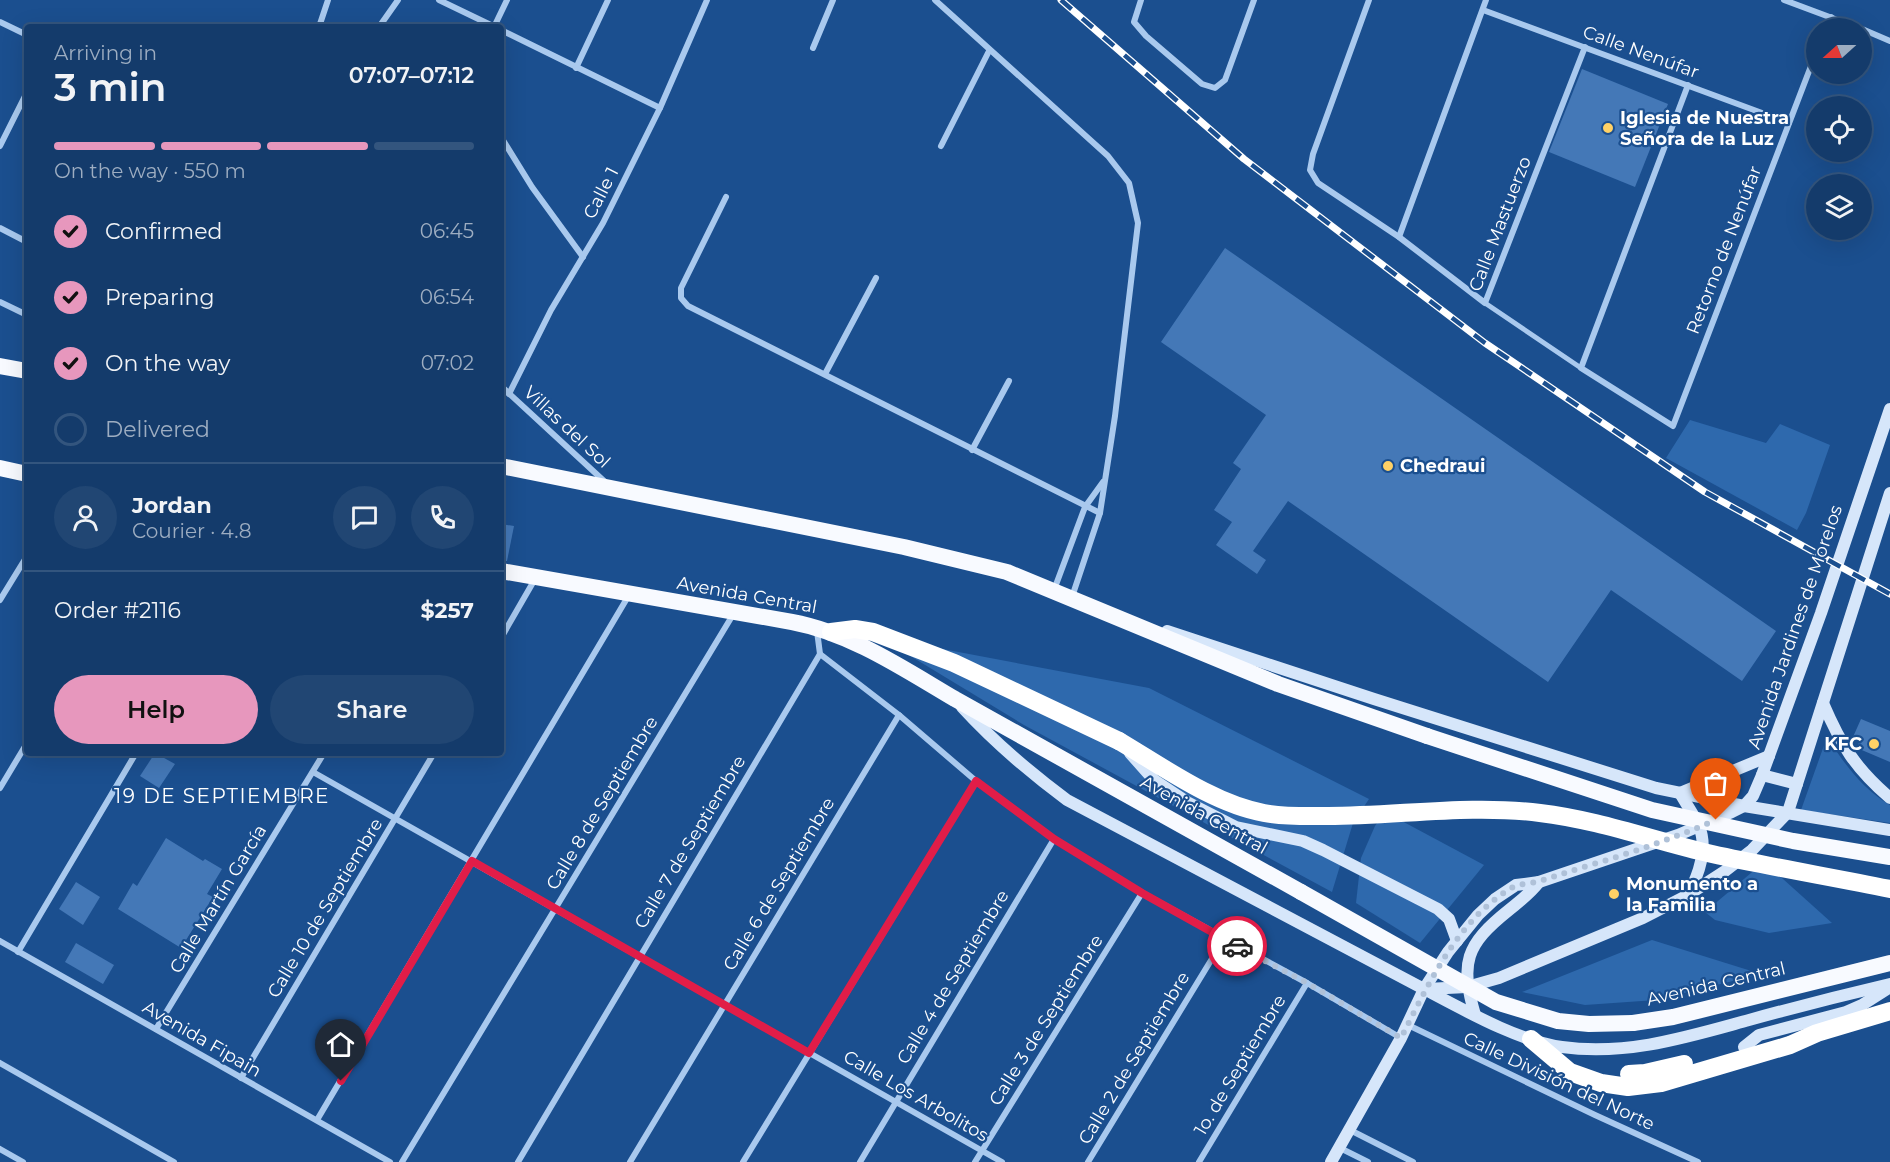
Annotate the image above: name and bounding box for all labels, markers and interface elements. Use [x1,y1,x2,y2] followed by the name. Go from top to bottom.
[1806,18,1872,84] north arrow
[1806,18,1872,240] map controls
[1580,21,1702,83] street label: Calle Nenúfar
[54,41,157,65] text: Arriving in
[349,62,474,89] text: 07:07–07:12
[54,63,167,111] text: 3 min
[1806,96,1872,162] button: locate
[1620,107,1789,150] place label: Iglesia de Nuestra Señora de la Luz
[1601,121,1615,135] marker: Iglesia de Nuestra Señora de la Luz
[1464,153,1536,295] street label: Calle Mastuerzo
[54,159,246,183] text: On the way · 550 m
[579,163,623,223] street label: Calle 1
[1682,163,1766,337] street label: Retorno de Nenúfar
[1806,174,1872,240] button: layers
[54,215,87,248] icon: check
[105,218,222,245] text: Confirmed
[420,219,474,243] text: 06:45
[54,281,87,314] icon: check
[105,284,214,311] text: Preparing
[420,285,474,309] text: 06:54
[54,347,87,380] icon: check
[105,350,230,377] text: On the way
[421,351,474,375] text: 07:02
[519,381,615,473] street label: Villas del Sol
[105,416,210,443] text: Delivered
[1400,455,1485,477] place label: Chedraui
[1381,459,1395,473] marker: Chedraui
[54,486,117,549] button: person
[333,486,396,549] button: chat
[411,486,474,549] button: phone
[132,492,212,519] text: Jordan
[1743,502,1847,752] street label: Avenida Jardines de Morelos
[132,519,251,543] text: Courier · 4.8
[675,572,819,618] street label: Avenida Central
[54,597,181,624] text: Order #2116
[421,597,474,624] text: $257
[54,675,258,744] button: Help
[270,675,474,744] button: Share
[541,712,663,894] street label: Calle 8 de Septiembre
[1824,733,1862,755] place label: KFC
[1867,737,1881,751] marker: KFC
[630,751,750,933] street label: Calle 7 de Septiembre
[1690,758,1741,820] pin
[1699,767,1732,800] icon: bag
[1137,771,1271,859] street label: Avenida Central
[114,784,330,808] district label: 19 DE SEPTIEMBRE
[718,793,840,975] street label: Calle 6 de Septiembre
[263,814,387,1002] street label: Calle 10 de Septiembre
[165,821,271,977] street label: Calle Martín García
[1626,873,1758,916] place label: Monumento a la Familia
[892,886,1014,1068] street label: Calle 4 de Septiembre
[1607,887,1621,901] marker: Monumento a la Familia
[1207,916,1267,976] courier
[984,930,1108,1110] street label: Calle 3 de Septiembre
[1221,930,1254,963] icon: car
[1644,957,1788,1011] street label: Avenida Central
[1074,968,1194,1148] street label: Calle 2 de Septiembre
[1189,991,1291,1139] street label: 1o. de Septiembre
[139,996,265,1082] street label: Avenida Fipain
[315,1019,366,1081] pin
[1460,1027,1658,1135] street label: Calle División del Norte
[324,1028,357,1061] icon: home
[840,1046,993,1147] street label: Calle Los Arbolitos

